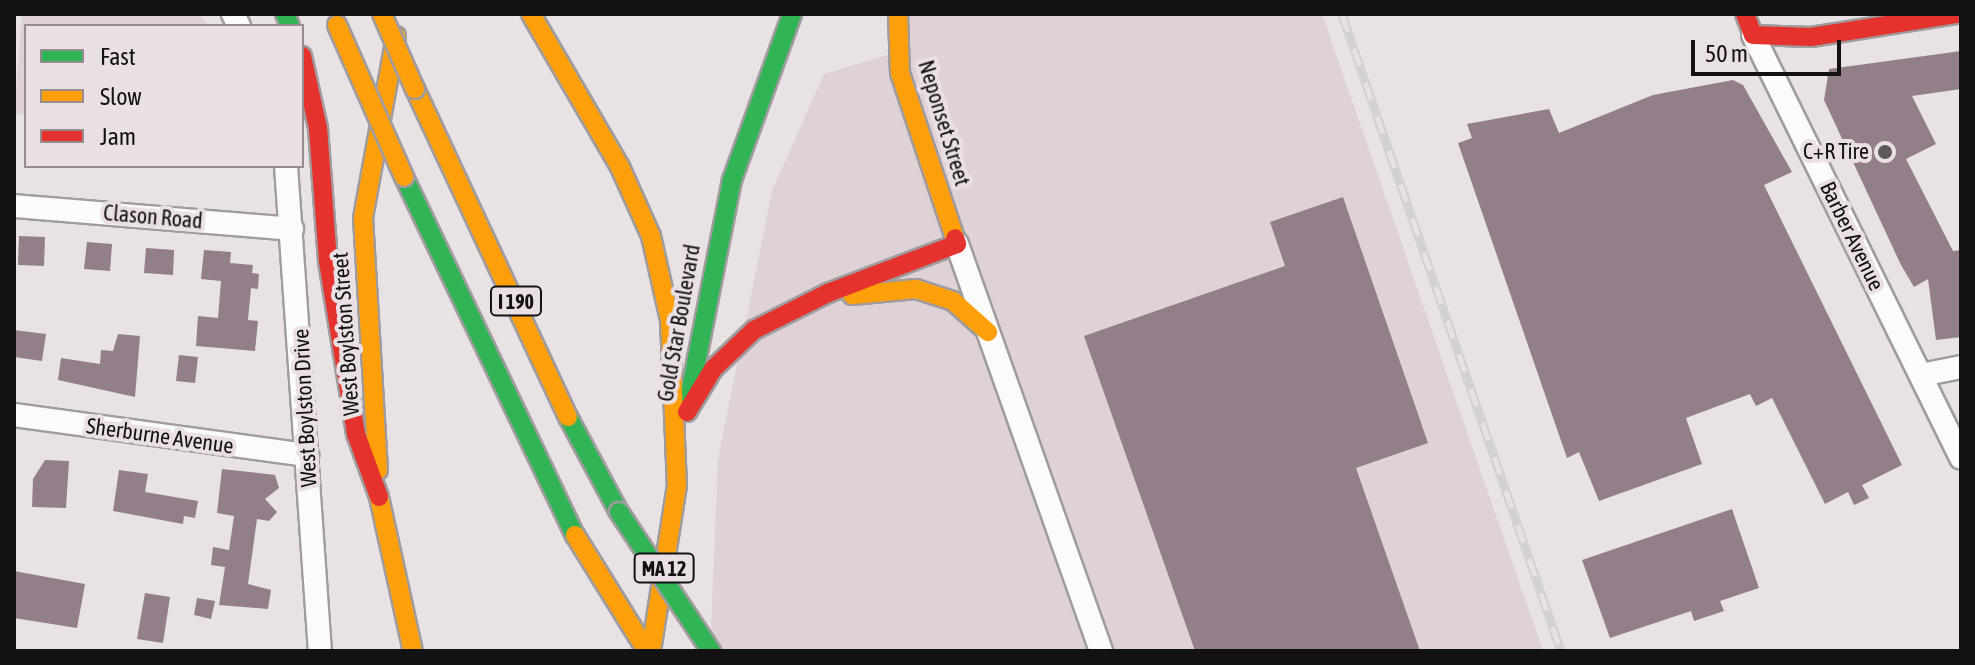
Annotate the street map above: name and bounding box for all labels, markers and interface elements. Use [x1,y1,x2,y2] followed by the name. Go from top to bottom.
[24,24,304,168] legend
[1695,24,1845,74] scale bar
[1705,40,1748,67] text: 50 m
[100,43,136,70] text: Fast
[912,57,976,189] street label: Neponset Street
[100,83,142,110] text: Slow
[100,123,136,150] text: Jam
[1803,139,1869,165] place label: C+R Tire
[1876,143,1894,161] marker: C+R Tire
[1814,177,1890,295] street label: Barber Avenue
[102,200,204,234] street label: Clason Road
[652,242,706,404] street label: Gold Star Boulevard
[327,251,365,417] street label: West Boylston Street
[488,285,544,317] road number: I 190
[288,328,322,488] street label: West Boylston Drive
[85,413,235,459] street label: Sherburne Avenue
[632,552,696,584] road number: MA 12

